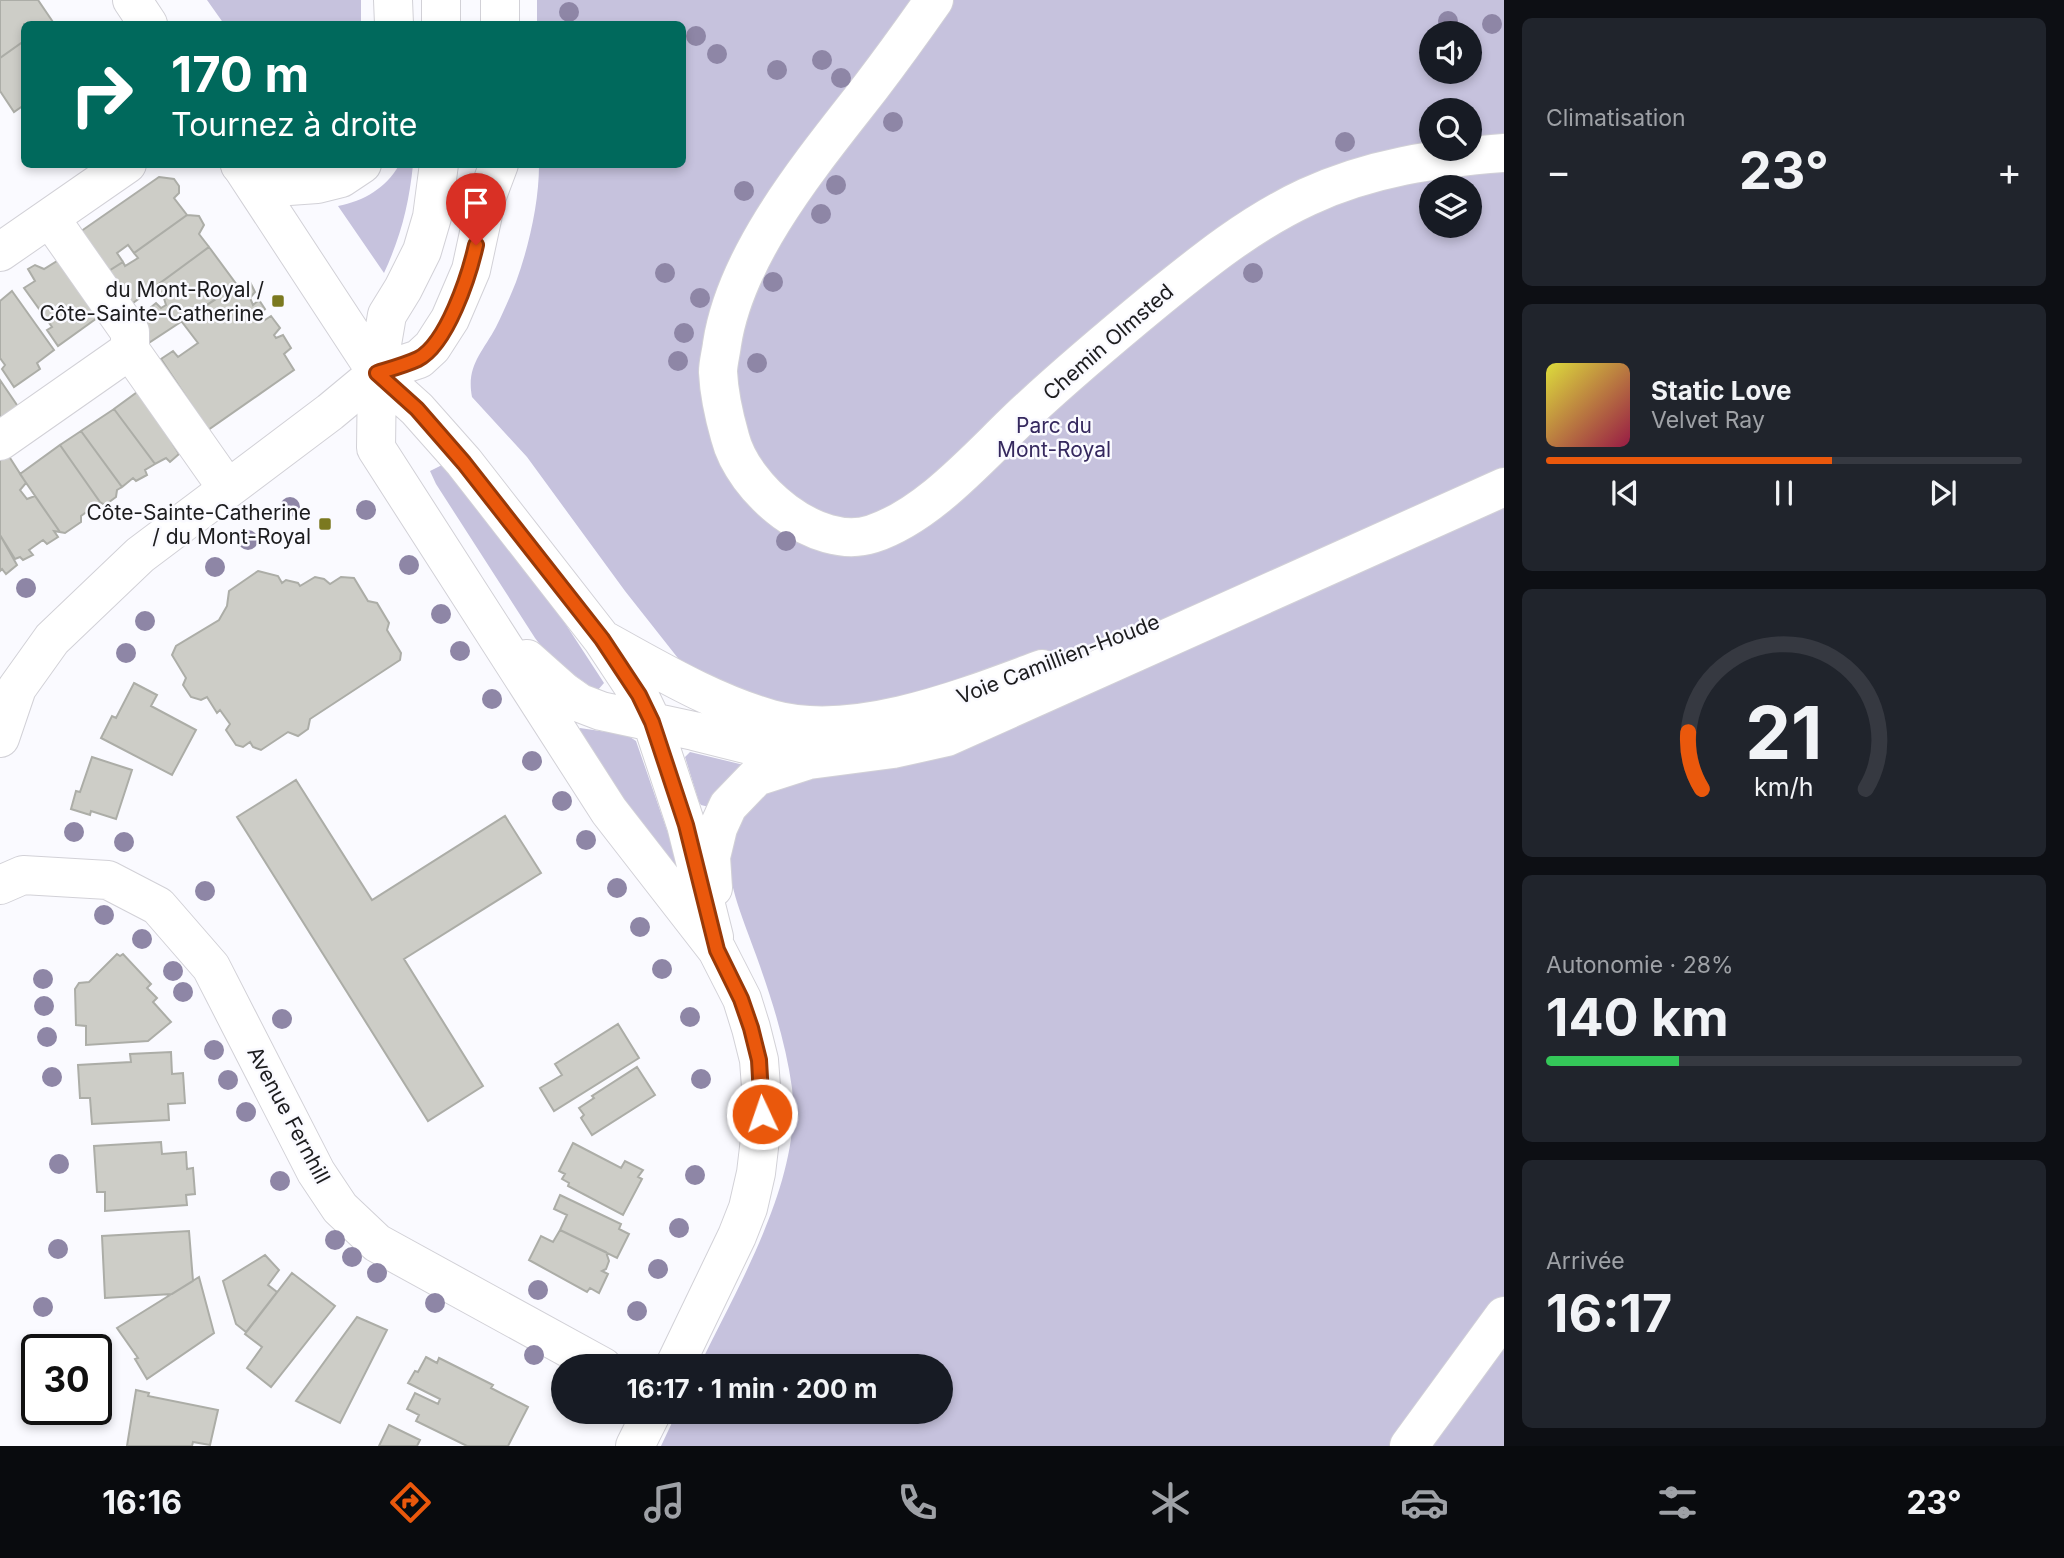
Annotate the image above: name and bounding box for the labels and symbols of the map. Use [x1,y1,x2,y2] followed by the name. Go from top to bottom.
[446,173,506,245] pin
[40,277,264,326] place label: du Mont-Royal / Côte-Sainte-Catherine
[1038,279,1178,405] street label: Chemin Olmsted
[270,293,286,309] marker: du Mont-Royal / Côte-Sainte-Catherine
[997,413,1111,462] park label: Parc du Mont-Royal
[87,500,311,549] place label: Côte-Sainte-Catherine / du Mont-Royal
[317,516,333,532] marker: Côte-Sainte-Catherine / du Mont-Royal
[953,609,1163,709] street label: Voie Camillien-Houde
[242,1042,336,1188] street label: Avenue Fernhill
[725,1077,799,1151] position arrow
[21,1334,112,1425] speed limit sign: 30

